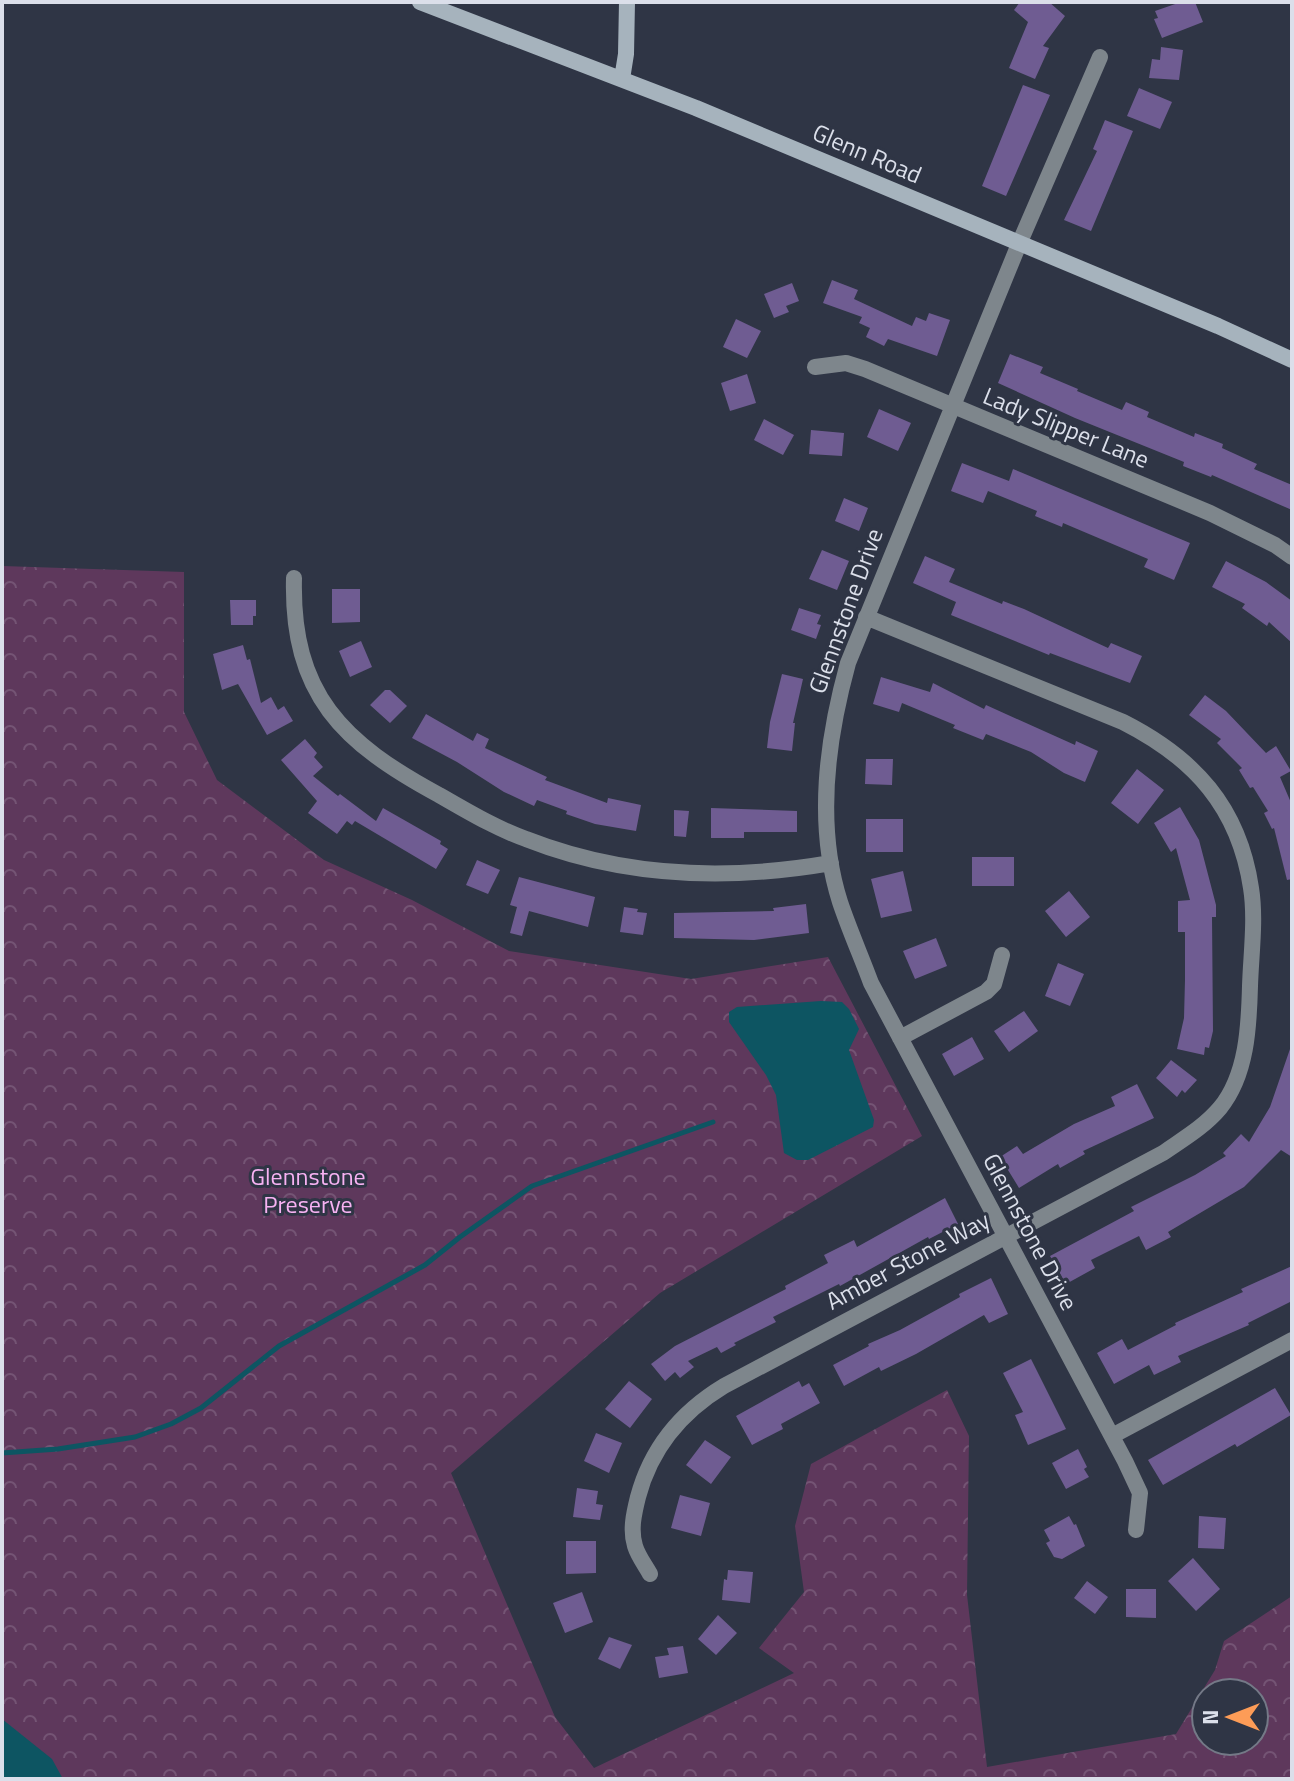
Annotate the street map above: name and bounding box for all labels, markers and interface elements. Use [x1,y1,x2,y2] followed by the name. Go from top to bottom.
[807,114,928,192] street label: Glenn Road
[978,377,1155,477] street label: Lady Slipper Lane
[799,523,892,698] street label: Glennstone Drive
[974,1147,1087,1316] street label: Glennstone Drive
[250,1158,366,1222] park label: Glennstone Preserve
[819,1201,996,1319] street label: Amber Stone Way
[1190,1677,1270,1757] north arrow
[1193,1709,1227,1725] text: N

